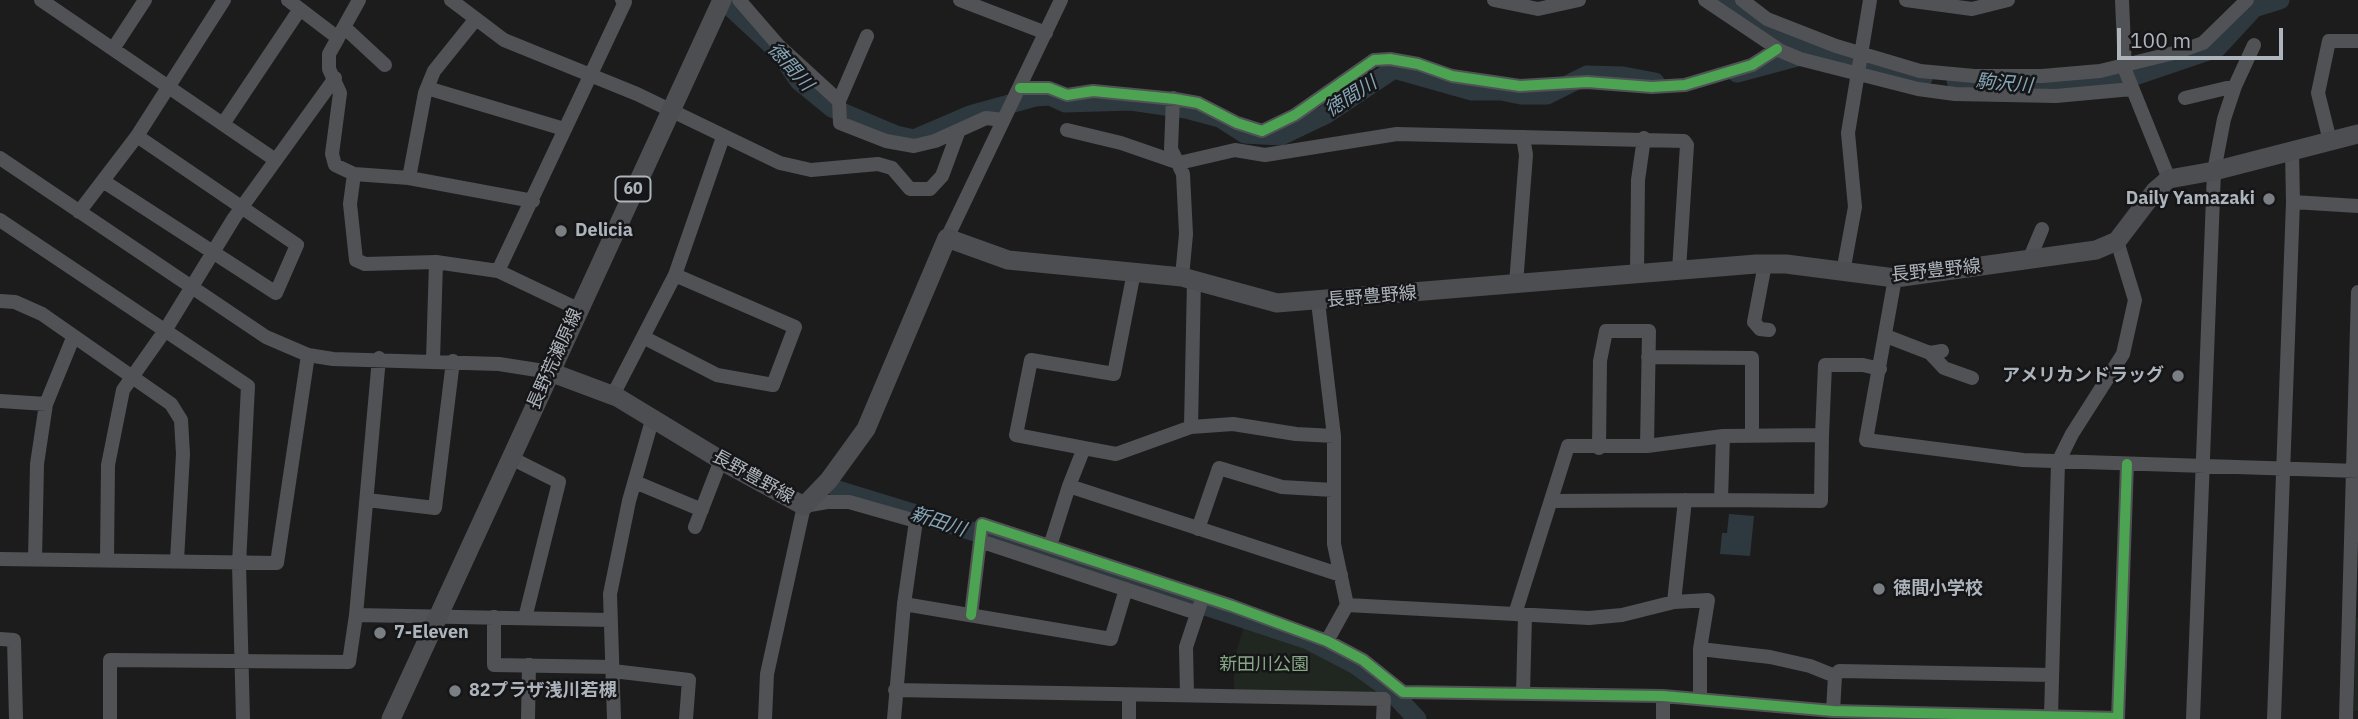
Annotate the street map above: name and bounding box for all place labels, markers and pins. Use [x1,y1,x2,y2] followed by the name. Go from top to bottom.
[2126,188,2255,210] place label: Daily Yamazaki
[2261,191,2277,207] marker: Daily Yamazaki
[575,220,633,242] place label: Delicia
[553,223,569,239] marker: Delicia
[2002,365,2164,387] place label: アメリカンドラッグ
[2170,368,2186,384] marker: アメリカンドラッグ
[1893,578,1983,600] place label: 徳間小学校
[1871,581,1887,597] marker: 徳間小学校
[394,622,469,644] place label: 7-Eleven
[372,625,388,641] marker: 7-Eleven
[469,680,617,702] place label: 82プラザ浅川若槻
[447,683,463,699] marker: 82プラザ浅川若槻

